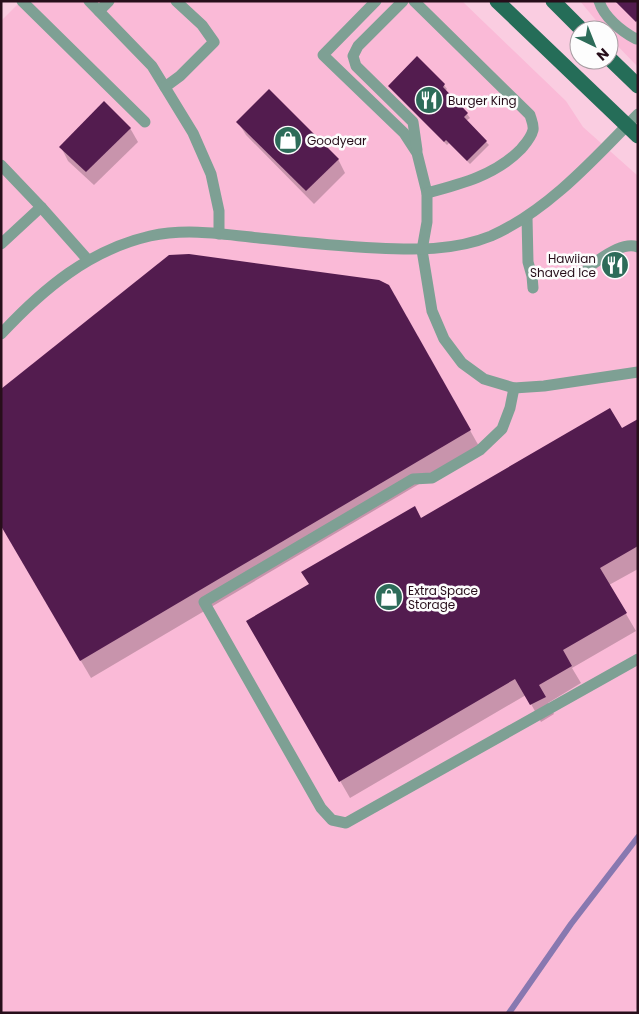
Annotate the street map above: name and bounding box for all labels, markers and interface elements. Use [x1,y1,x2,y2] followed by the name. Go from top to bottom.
[569,20,619,70] north arrow
[592,44,614,65] text: N
[414,85,444,115] restaurant icon: Burger King
[448,92,517,109] place label: Burger King
[273,125,303,155] shop icon: Goodyear
[307,132,367,149] place label: Goodyear
[530,250,596,281] place label: Hawiian Shaved Ice
[600,250,630,280] restaurant icon: Hawiian Shaved Ice
[374,582,404,612] shop icon: Extra Space Storage
[408,582,478,613] place label: Extra Space Storage

